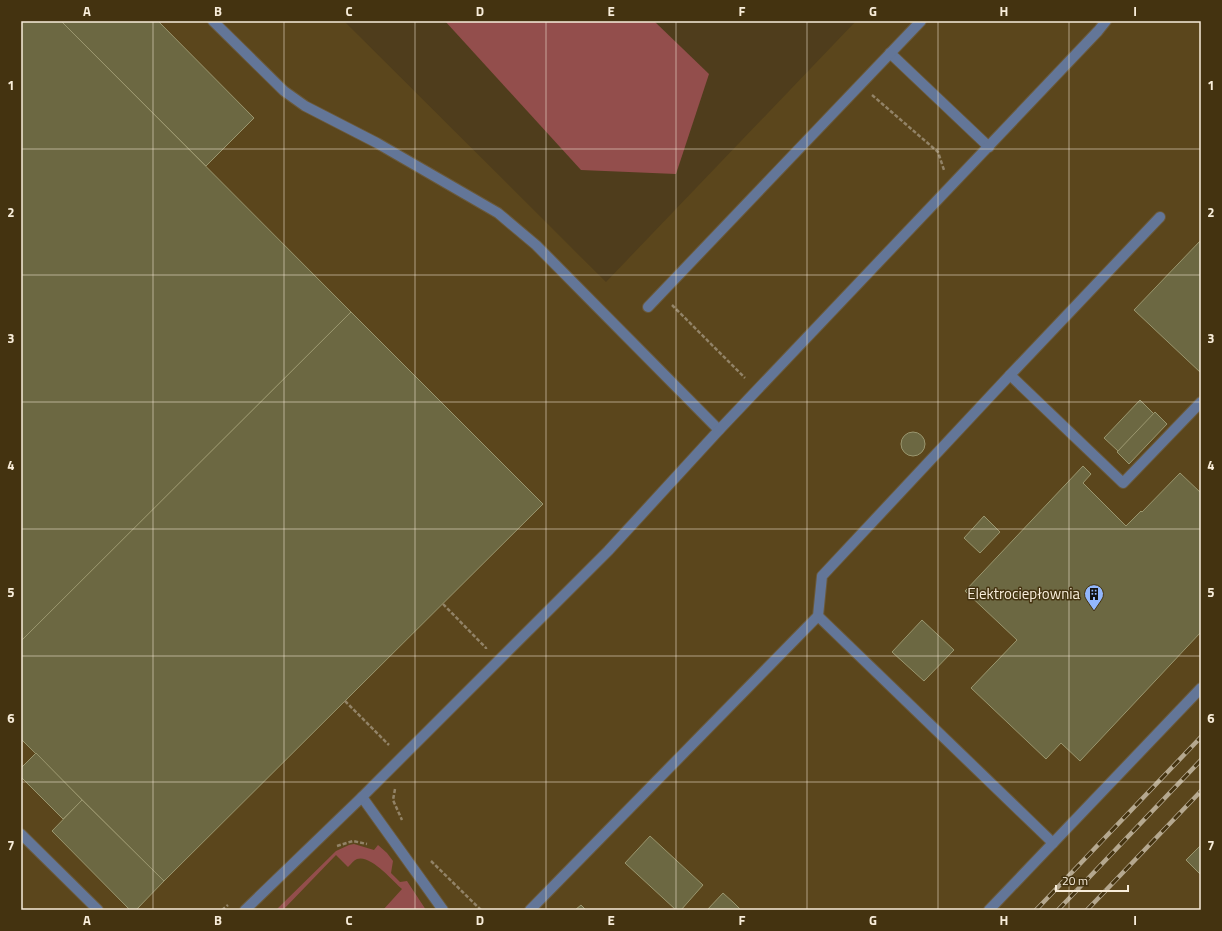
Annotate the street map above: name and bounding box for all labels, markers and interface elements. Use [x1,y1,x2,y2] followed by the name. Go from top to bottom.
[83,1,91,21] text: A
[214,1,222,21] text: B
[345,1,353,21] text: C
[476,1,484,21] text: D
[607,1,615,21] text: E
[739,1,746,21] text: F
[869,1,877,21] text: G
[1000,1,1008,21] text: H
[1133,1,1137,21] text: I
[7,75,15,95] text: 1
[1207,75,1215,95] text: 1
[7,202,15,222] text: 2
[1207,202,1215,222] text: 2
[7,328,15,348] text: 3
[1207,328,1215,348] text: 3
[7,455,15,475] text: 4
[1207,455,1215,475] text: 4
[7,582,15,602] text: 5
[967,582,1080,605] place label: Elektrociepłownia
[1207,582,1215,602] text: 5
[1083,583,1105,611] building icon: Elektrociepłownia
[7,708,15,728] text: 6
[1207,708,1215,728] text: 6
[7,835,15,855] text: 7
[1207,835,1215,855] text: 7
[1056,867,1128,893] scale bar
[1062,871,1088,890] text: 20 m
[83,910,91,930] text: A
[214,910,222,930] text: B
[345,910,353,930] text: C
[476,910,484,930] text: D
[607,910,615,930] text: E
[739,910,746,930] text: F
[869,910,877,930] text: G
[1000,910,1008,930] text: H
[1133,910,1137,930] text: I

